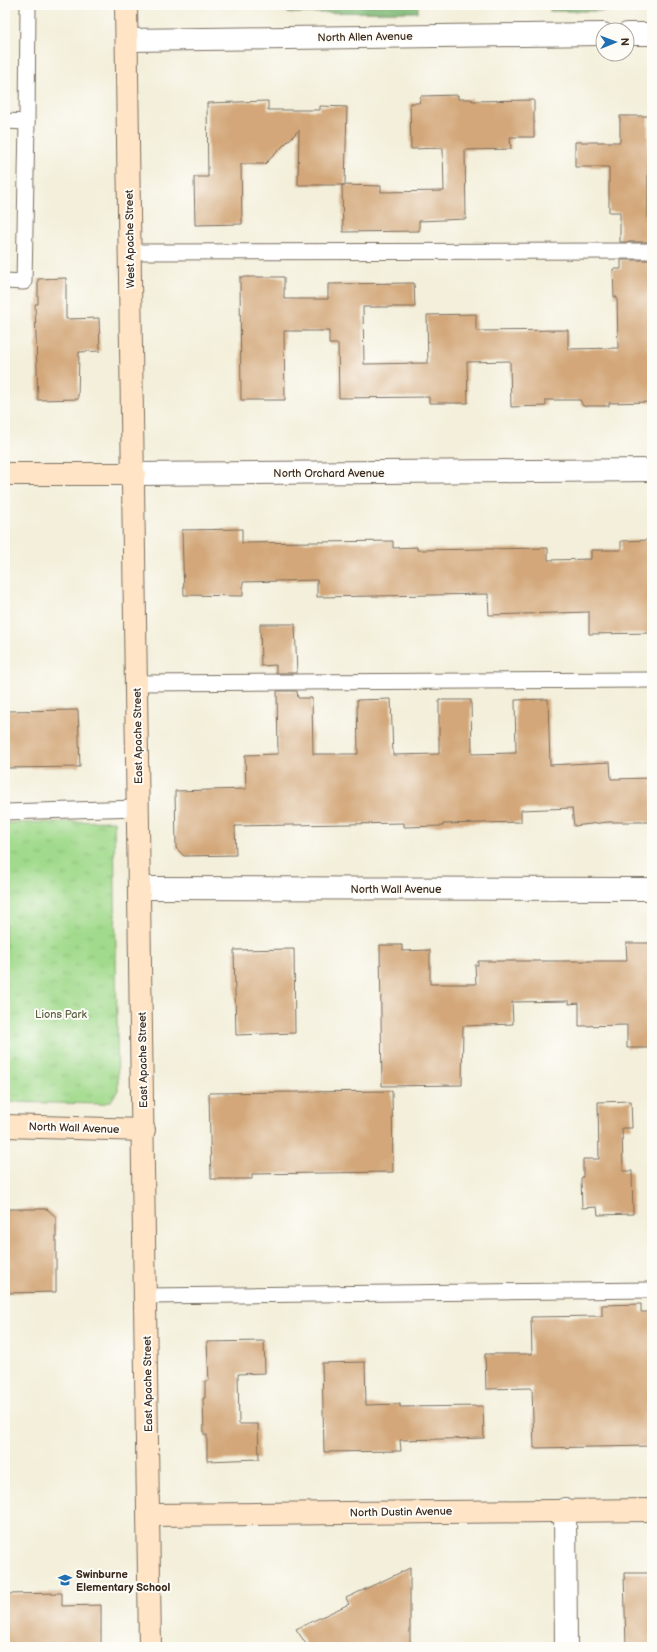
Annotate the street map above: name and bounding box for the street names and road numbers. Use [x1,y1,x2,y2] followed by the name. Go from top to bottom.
[317,30,413,44] street label: North Allen Avenue
[123,189,137,288] street label: West Apache Street
[273,467,385,480] street label: North Orchard Avenue
[131,687,145,784] street label: East Apache Street
[350,883,442,896] street label: North Wall Avenue
[136,1011,150,1108] street label: East Apache Street
[28,1120,120,1136] street label: North Wall Avenue
[141,1335,155,1432] street label: East Apache Street
[350,1505,453,1519] street label: North Dustin Avenue

